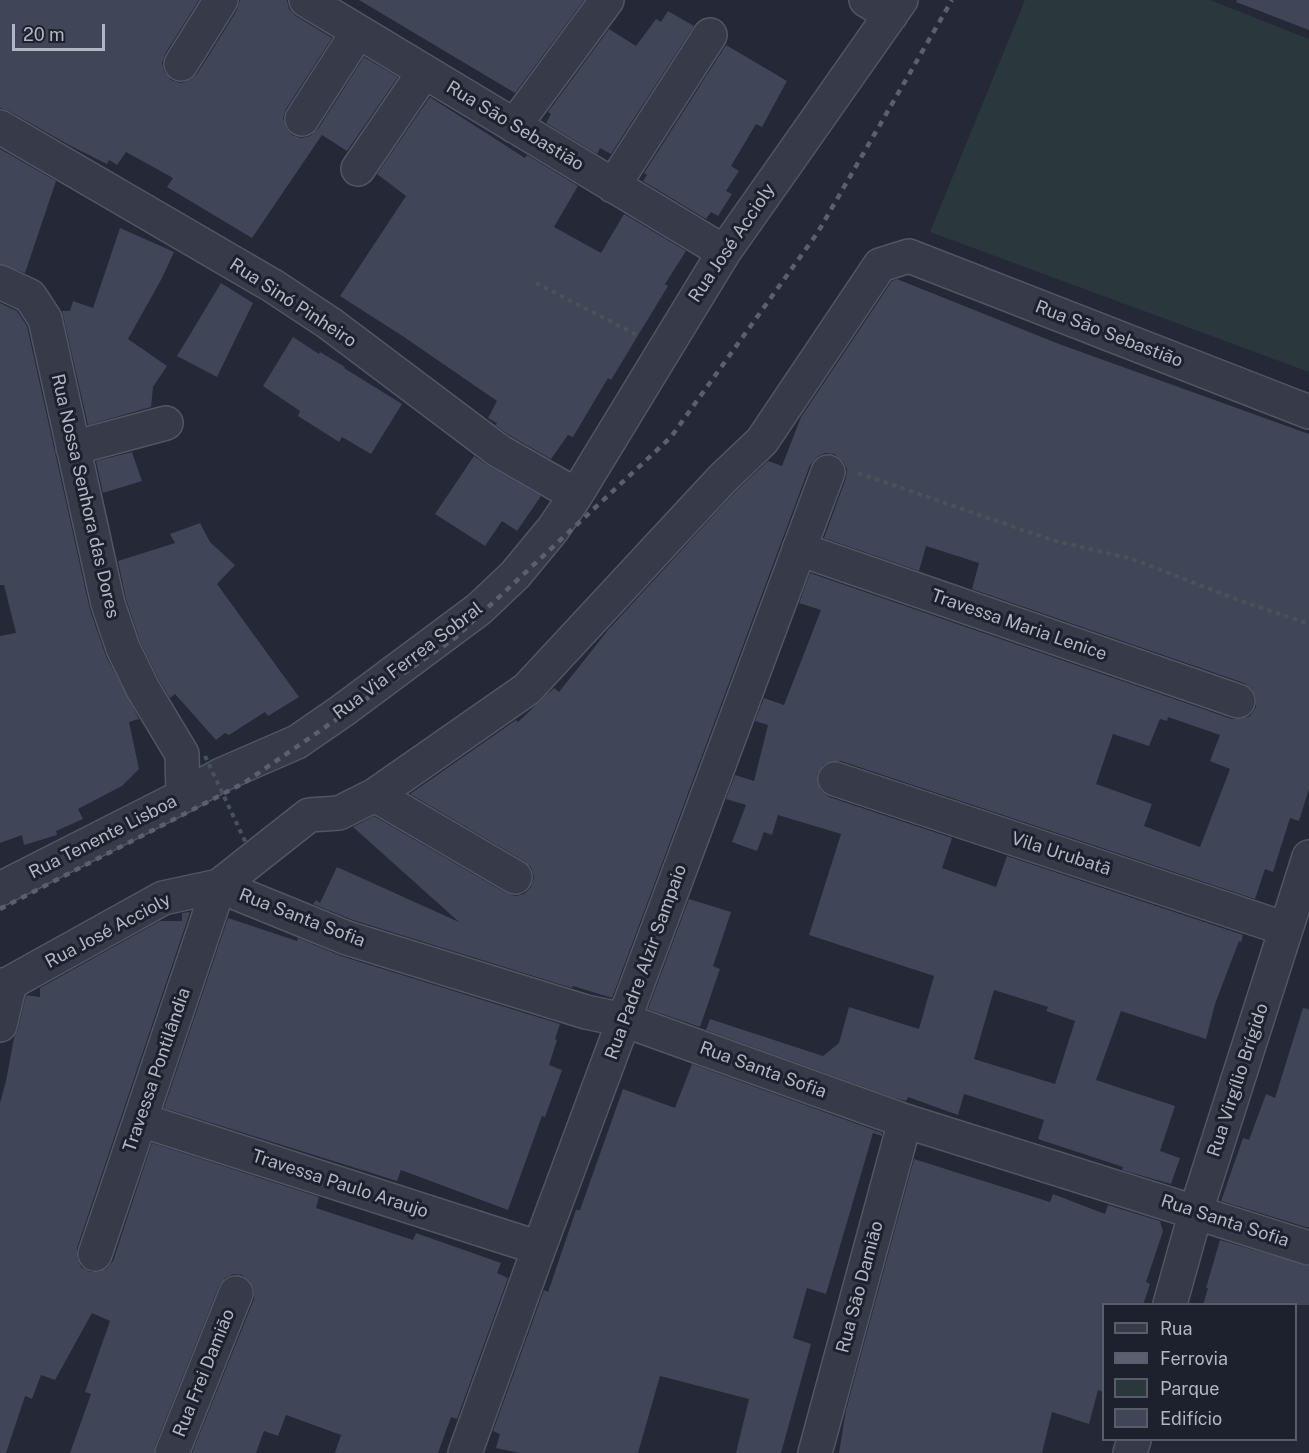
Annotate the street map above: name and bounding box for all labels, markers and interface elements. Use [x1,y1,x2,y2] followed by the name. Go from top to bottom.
[15,12,108,50] scale bar
[23,24,65,45] text: 20 m
[442,76,588,176] street label: Rua São Sebastião
[684,179,780,307] street label: Rua José Accioly
[225,254,361,352] street label: Rua Sinó Pinheiro
[1032,296,1186,372] street label: Rua São Sebastião
[46,372,124,620] street label: Rua Nossa Senhora das Dores
[928,585,1110,665] street label: Travessa Maria Lenice
[329,598,487,724] street label: Rua Via Ferrea Sobral
[25,790,181,884] street label: Rua Tenente Lisboa
[1008,828,1114,880] street label: Vila Urubatã
[601,861,691,1063] street label: Rua Padre Alzir Sampaio
[236,884,368,952] street label: Rua Santa Sofia
[42,889,174,973] street label: Rua José Accioly
[119,985,195,1155] street label: Travessa Pontilândia
[1203,1000,1273,1160] street label: Rua Virgílio Brígido
[697,1037,829,1103] street label: Rua Santa Sofia
[249,1145,431,1223] street label: Travessa Paulo Araujo
[1158,1190,1292,1252] street label: Rua Santa Sofia
[832,1219,888,1355] street label: Rua São Damião
[1102,1303,1297,1441] legend
[169,1306,239,1440] street label: Rua Frei Damião
[1160,1318,1192,1339] text: Rua
[1160,1348,1228,1369] text: Ferrovia
[1160,1378,1220,1399] text: Parque
[1160,1408,1222,1429] text: Edifício

